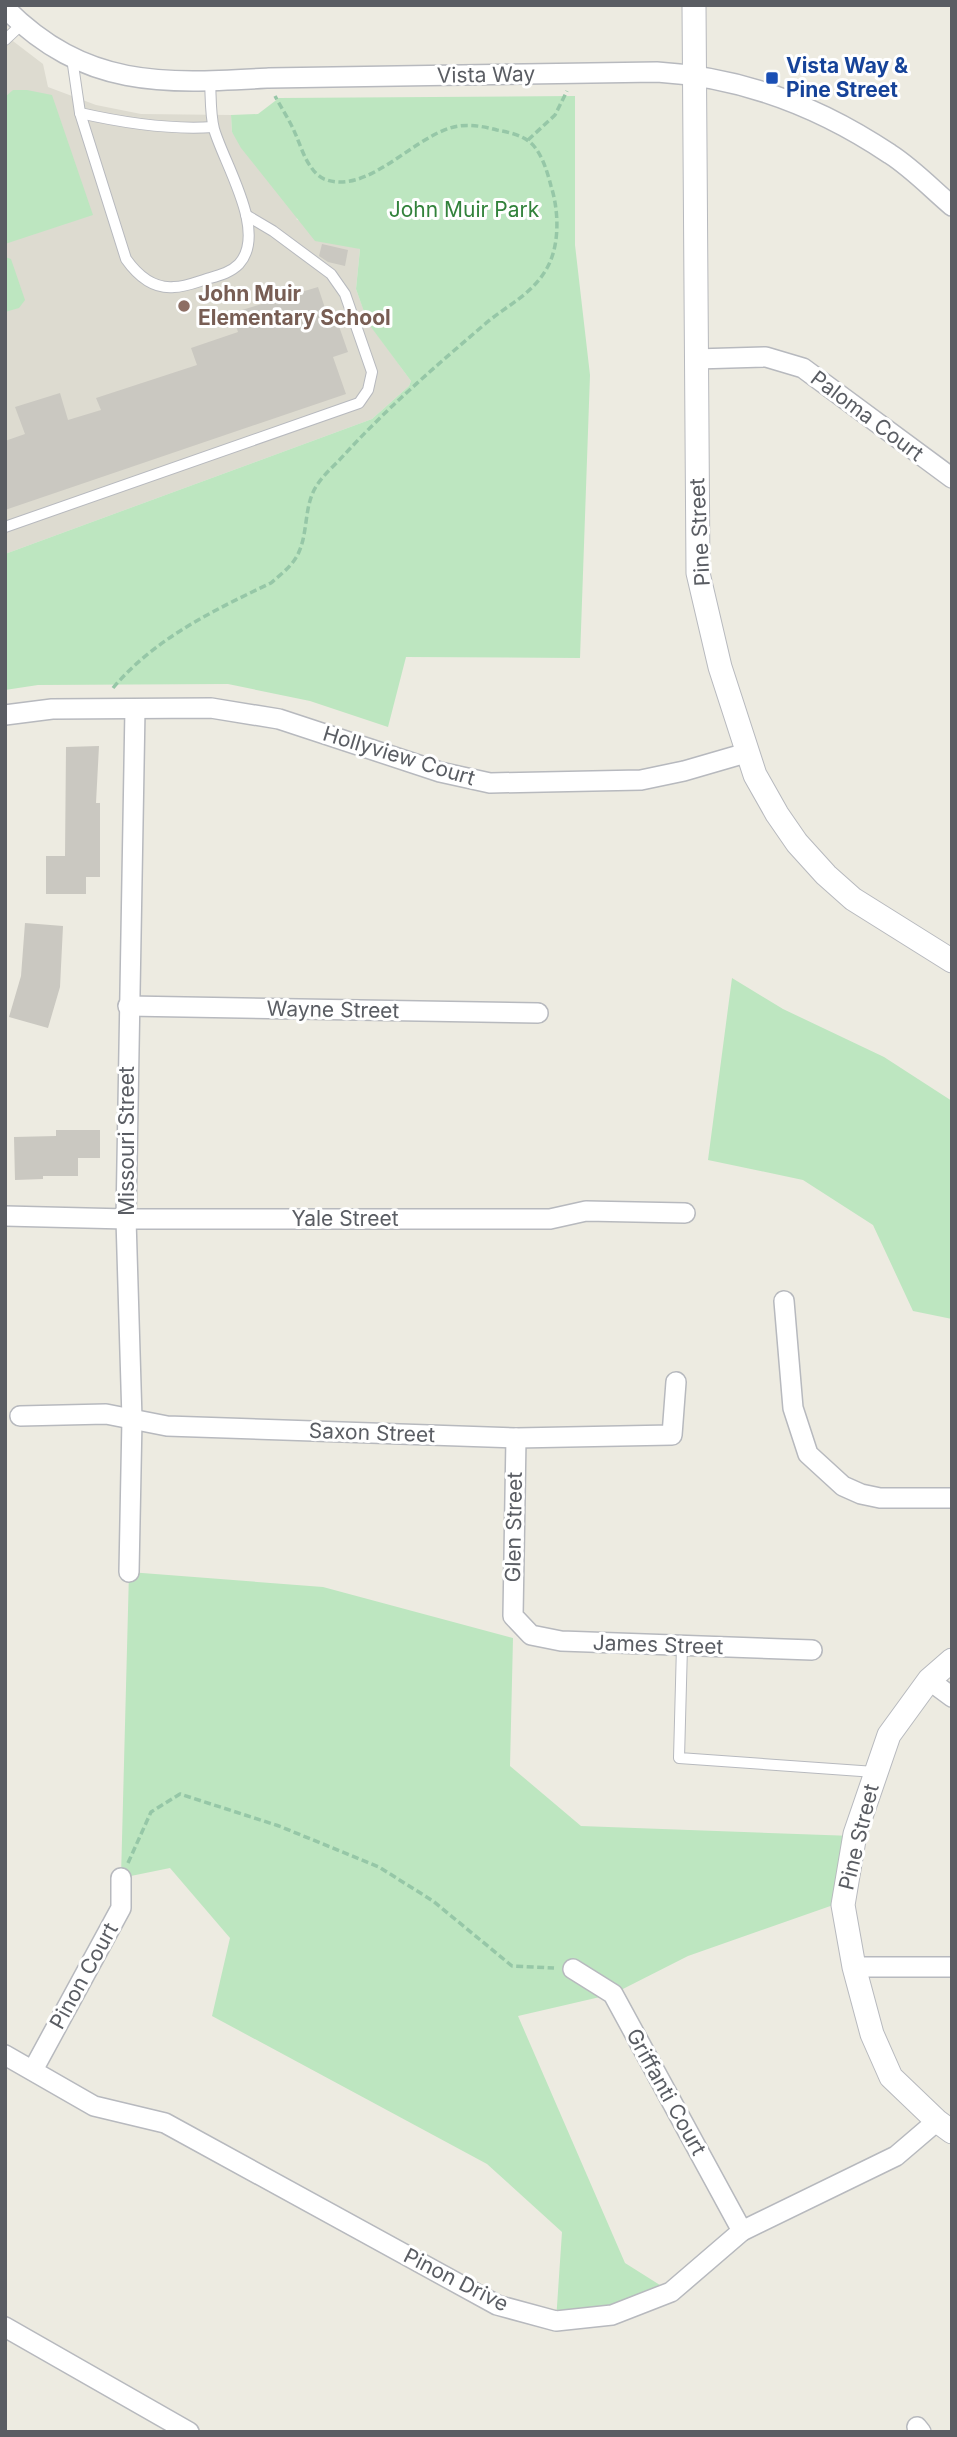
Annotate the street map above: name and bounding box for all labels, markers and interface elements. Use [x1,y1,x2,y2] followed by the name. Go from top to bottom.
[786,53,909,102] place label: Vista Way & Pine Street
[437,61,536,88] street label: Vista Way
[764,70,780,86] marker: Vista Way & Pine Street
[389,197,540,222] park label: John Muir Park
[198,281,391,330] place label: John Muir Elementary School
[176,298,192,314] marker: John Muir Elementary School
[806,365,929,466] street label: Paloma Court
[684,477,715,587] street label: Pine Street
[320,721,478,791] street label: Hollyview Court
[266,996,400,1023] street label: Wayne Street
[114,1066,139,1216] street label: Missouri Street
[291,1206,399,1231] street label: Yale Street
[308,1418,436,1447] street label: Saxon Street
[500,1471,527,1582] street label: Glen Street
[592,1630,724,1659] street label: James Street
[833,1781,884,1892] street label: Pine Street
[44,1918,123,2033] street label: Pinon Court
[621,2024,712,2160] street label: Griffanti Court
[400,2243,513,2317] street label: Pinon Drive

